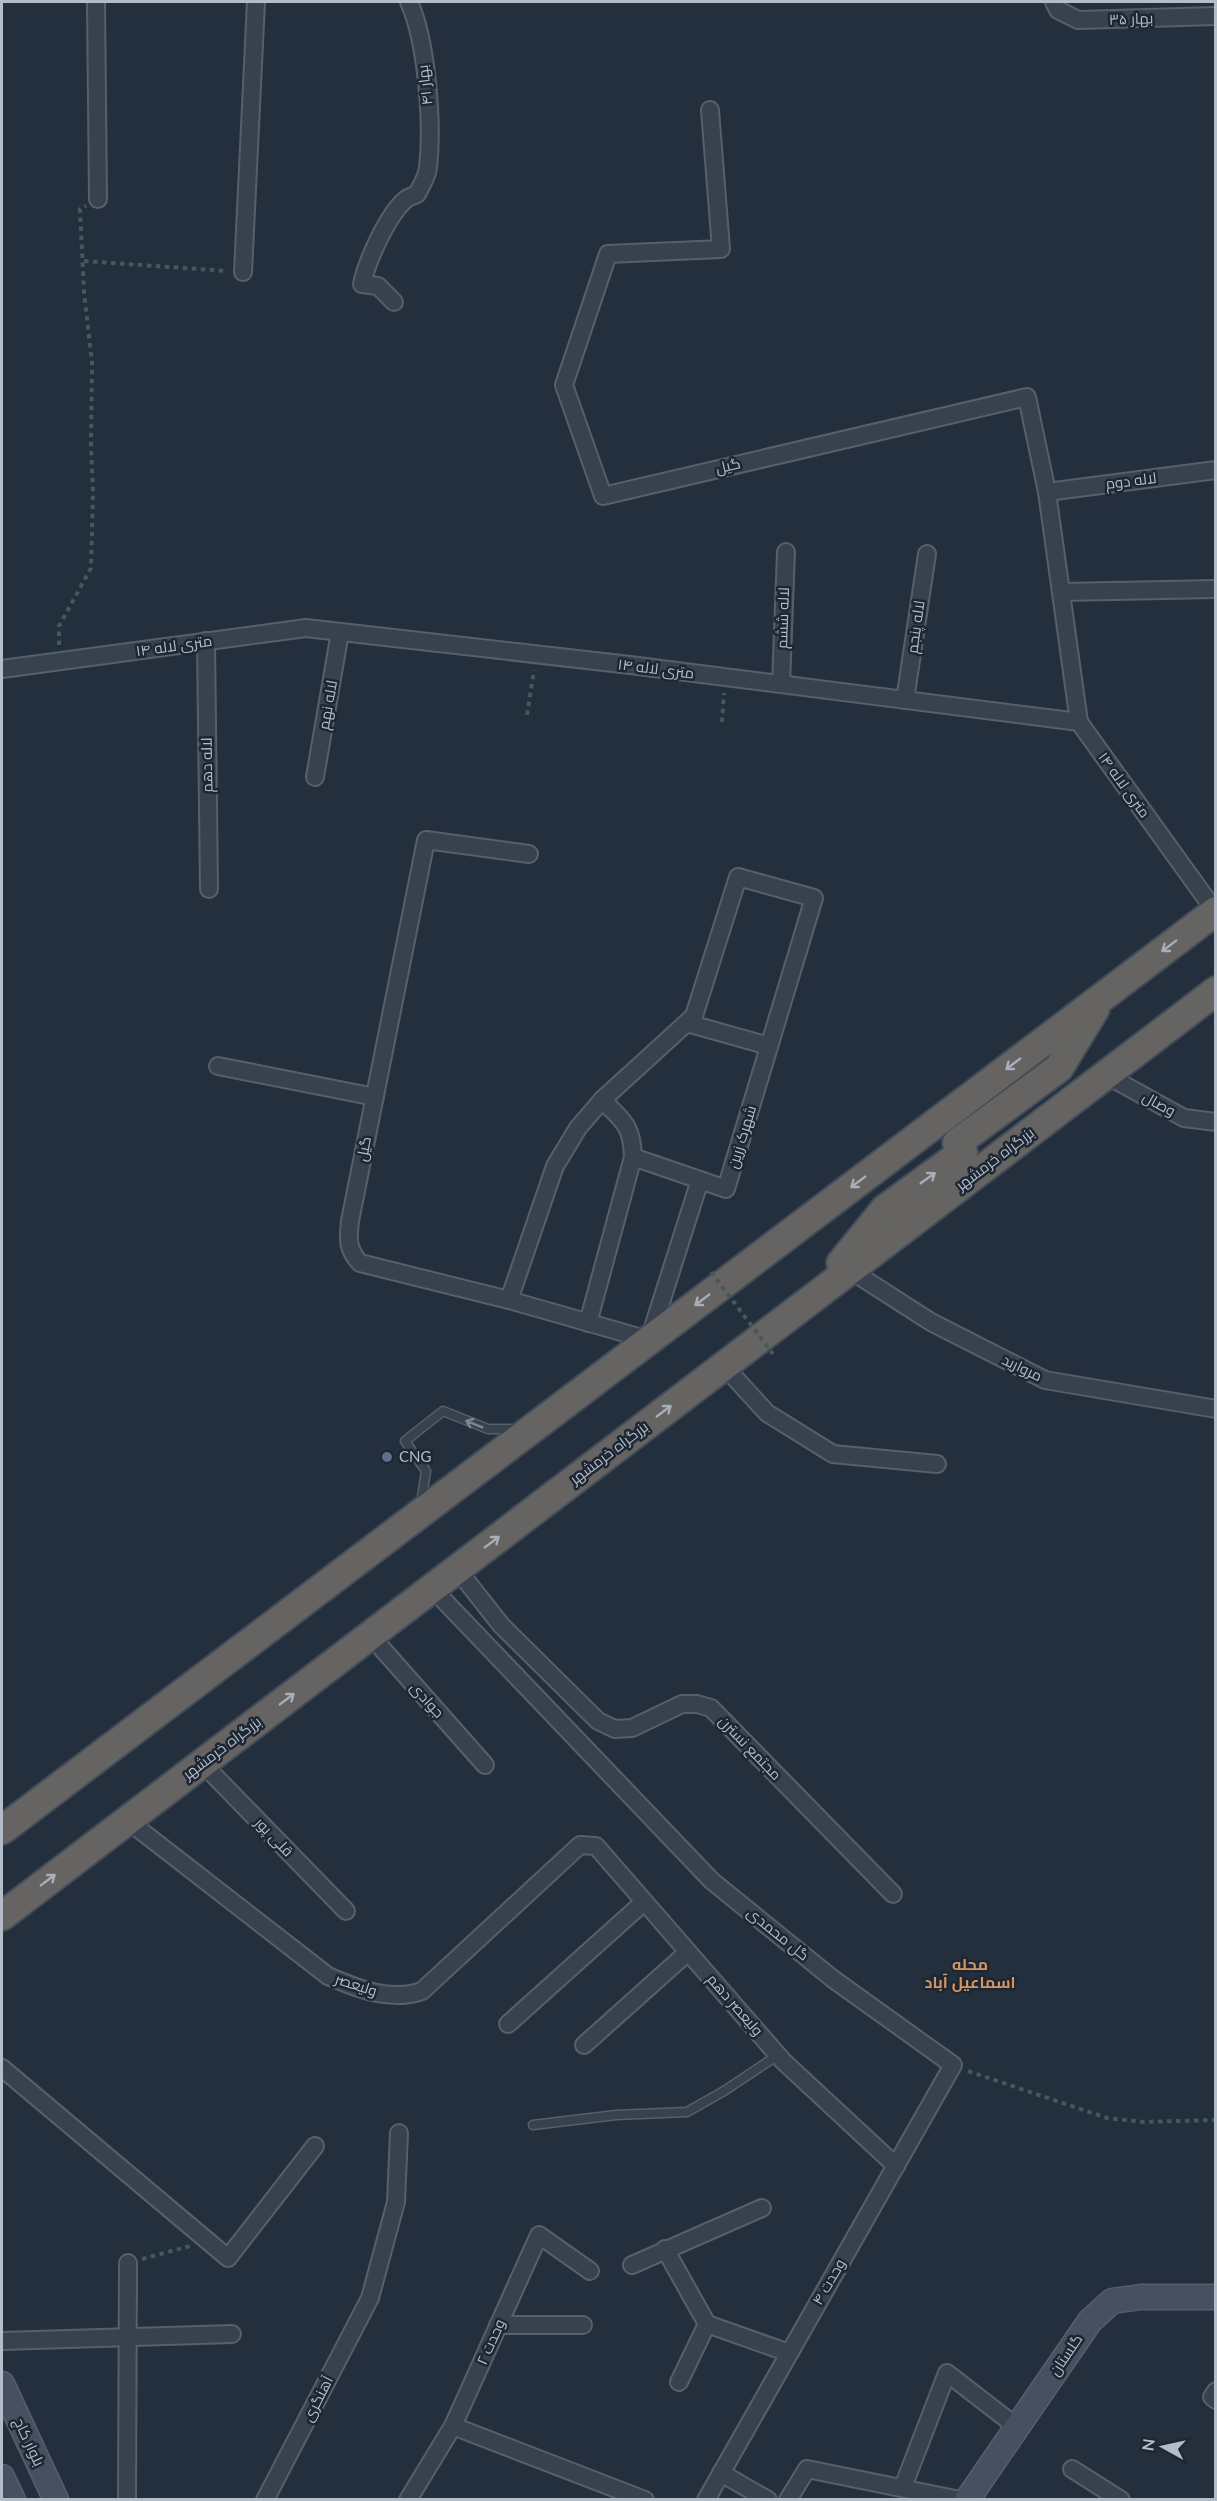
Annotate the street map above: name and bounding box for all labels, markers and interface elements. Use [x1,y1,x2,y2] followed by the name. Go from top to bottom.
[1108,8,1154,30] street label: بهار ۳۵
[413,64,437,106] street label: بهار ۴۱
[714,453,742,479] street label: گیل
[1104,468,1158,494] street label: لاله دوم
[772,587,794,649] street label: لاله ششم
[902,599,930,655] street label: لاله پنجم
[135,631,213,661] street label: ۱۴ متری لاله
[617,654,695,684] street label: ۱۴ متری لاله
[314,679,342,731] street label: لاله نهم
[197,737,217,793] street label: لاله دهم
[1093,748,1155,822] street label: ۱۴ متری لاله
[1161,940,1177,953] one-way arrow
[1006,1058,1022,1070] one-way arrow
[1139,1087,1179,1120] street label: وصال
[723,1103,761,1171] street label: شهرک زرین
[951,1123,1038,1196] street label: بزرگراه خرمشهر
[352,1135,376,1163] street label: گیل
[919,1172,935,1184] one-way arrow
[850,1175,866,1188] one-way arrow
[695,1293,711,1306] one-way arrow
[999,1350,1045,1385] street label: مروارید
[655,1405,671,1418] one-way arrow
[565,1417,652,1490] street label: بزرگراه خرمشهر
[466,1418,484,1429] one-way arrow
[399,1447,431,1465] place label: CNG
[380,1450,394,1464] marker: CNG
[484,1536,500,1549] one-way arrow
[406,1678,448,1722] street label: جوادی
[278,1692,294,1705] one-way arrow
[713,1711,786,1785] street label: مجتمع نسترن
[178,1712,265,1785] street label: بزرگراه خرمشهر
[250,1812,298,1861] street label: قلی پور
[40,1874,56,1887] one-way arrow
[743,1903,813,1965] street label: گل محمدی
[925,1954,1016,1992] district label: محله اسماعیل آباد
[332,1969,380,2000] street label: ولیعصر
[703,1970,767,2040] street label: ولیعصر دهم
[808,2255,849,2308] street label: وحدت ۴
[472,2316,509,2368] street label: وحدت ۲
[1045,2330,1087,2380] street label: گلستان
[298,2373,338,2425] street label: آهنگری
[8,2414,49,2470] street label: بلوار کاج
[1133,2417,1193,2477] north arrow
[1137,2437,1158,2452] text: N

